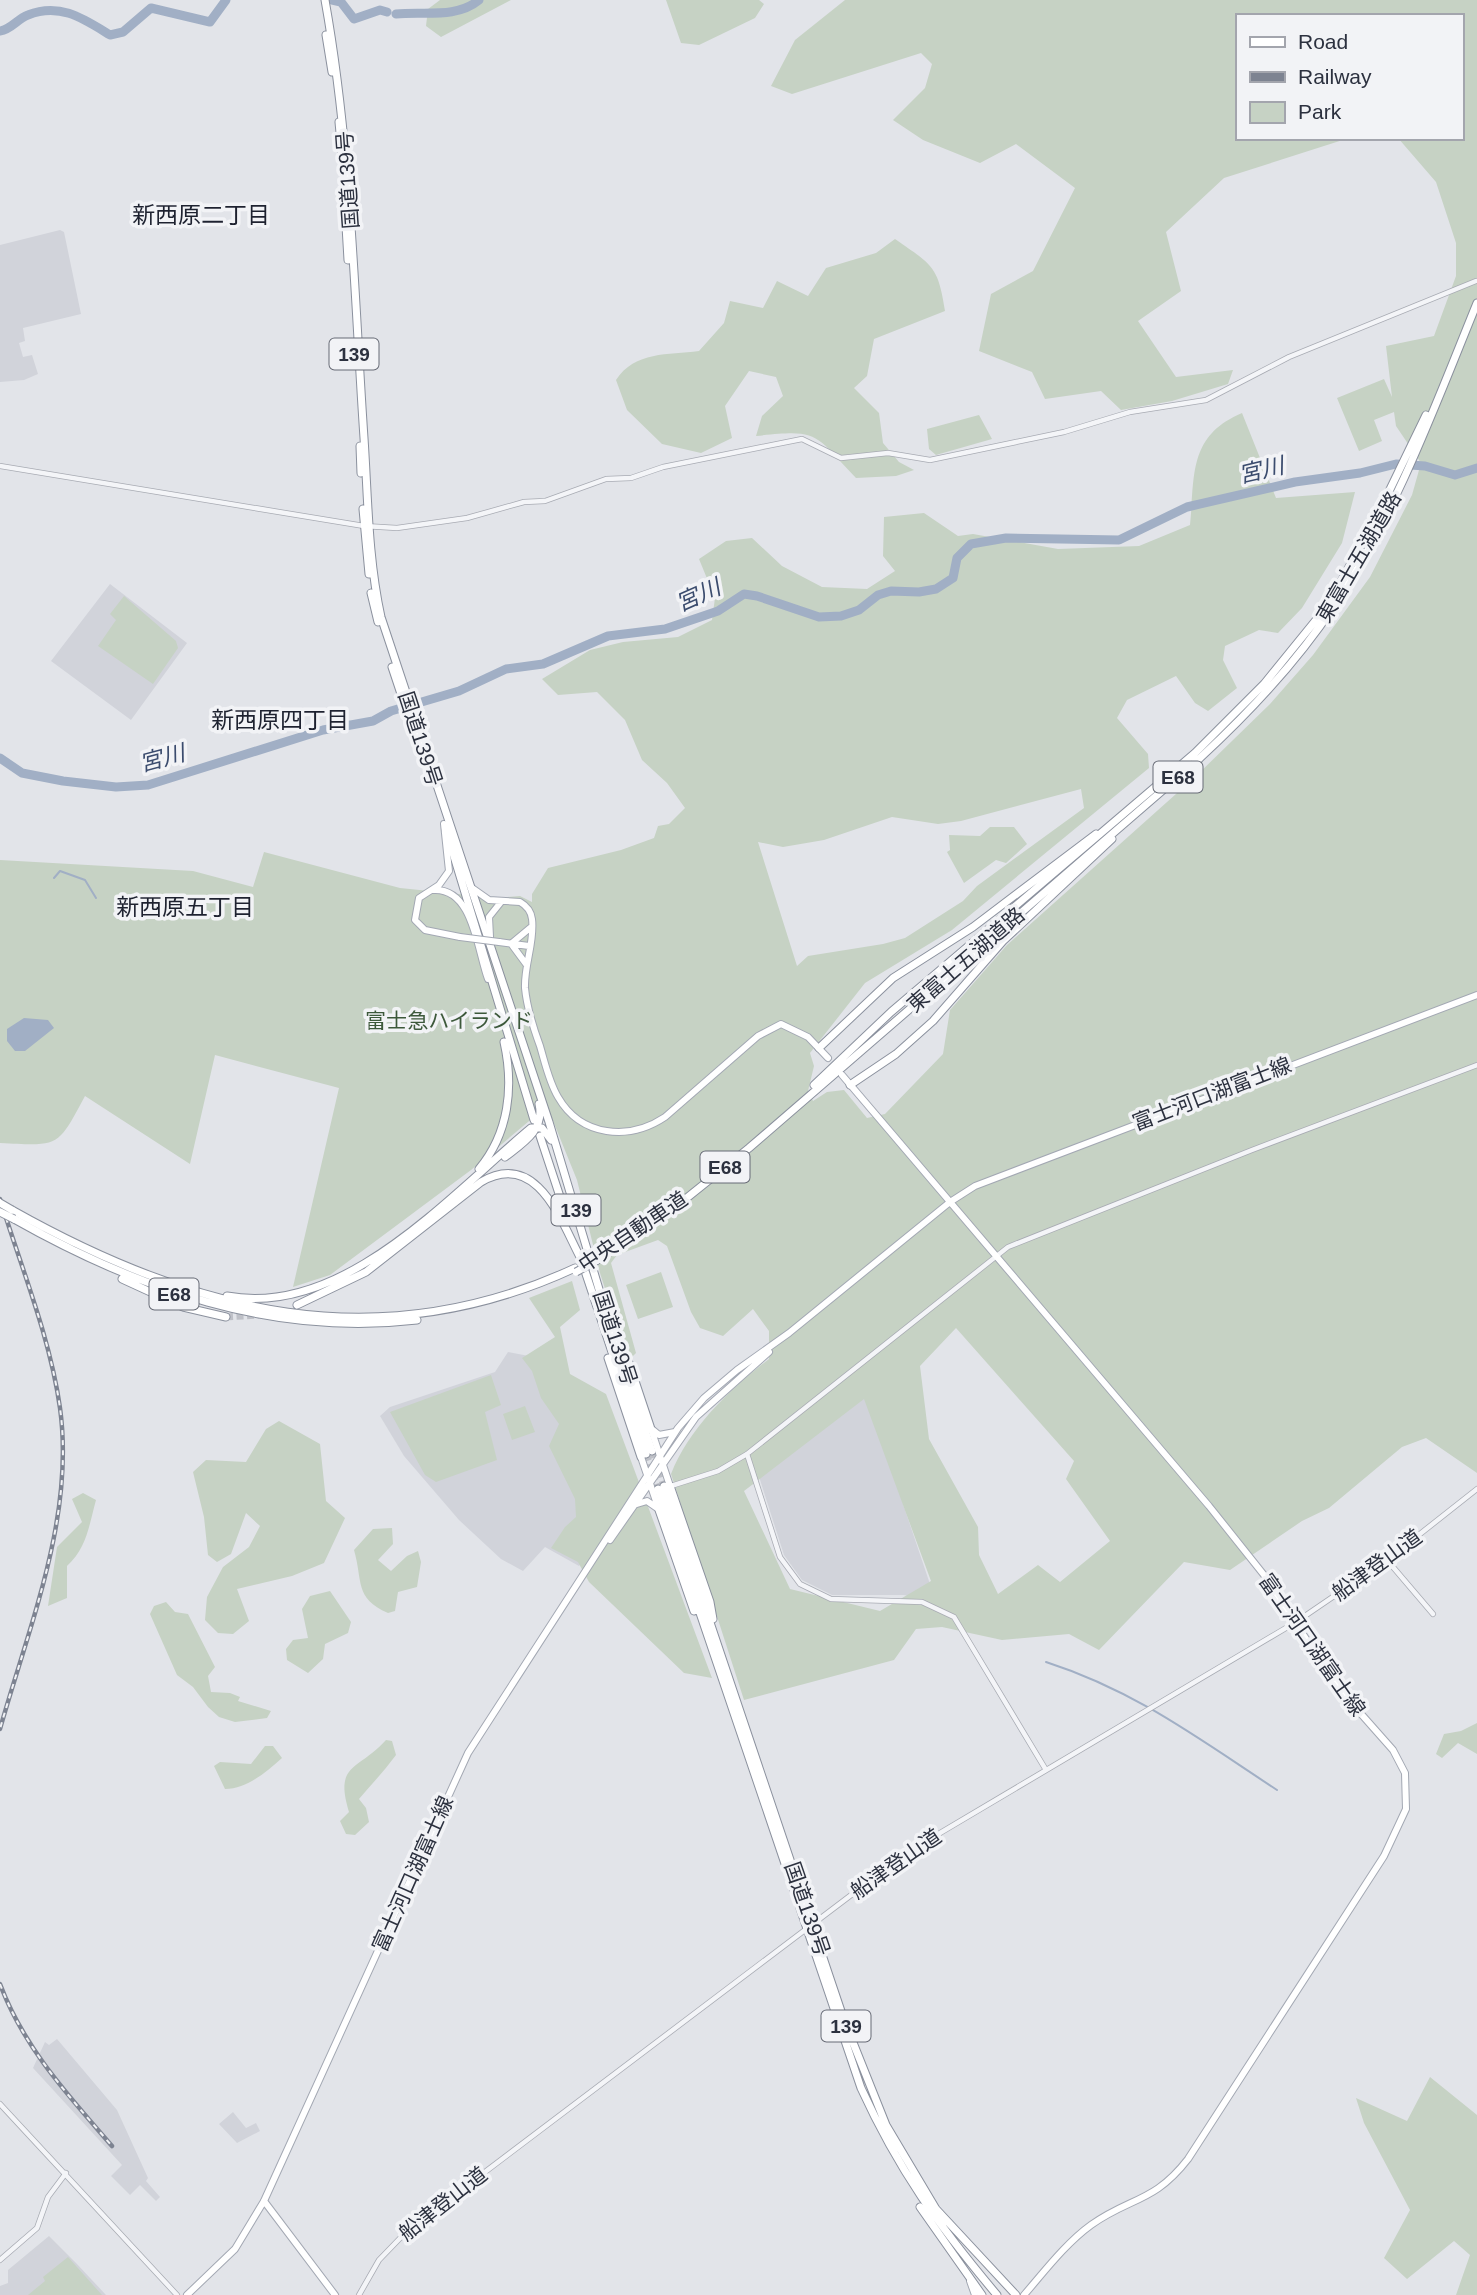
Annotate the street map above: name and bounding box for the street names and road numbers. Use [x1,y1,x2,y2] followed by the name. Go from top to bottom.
[333,130,362,230] street label: 国道139号
[330,338,378,370] road number: 139
[1312,487,1405,626] street label: 東富士五湖道路
[394,689,447,789] street label: 国道139号
[1154,762,1202,792] road number: E68
[903,903,1029,1017] street label: 東富士五湖道路
[1129,1053,1294,1134] street label: 富士河口湖富士線
[700,1152,750,1182] road number: E68
[574,1187,691,1276] street label: 中央自動車道
[552,1194,600,1226] road number: 139
[150,1278,198,1310] road number: E68
[589,1288,642,1388] street label: 国道139号
[1327,1524,1426,1605] street label: 船津登山道
[1255,1569,1370,1720] street label: 富士河口湖富士線
[368,1792,457,1955] street label: 富士河口湖富士線
[846,1824,945,1903] street label: 船津登山道
[781,1859,834,1959] street label: 国道139号
[822,2010,870,2042] road number: 139
[394,2162,491,2245] street label: 船津登山道

